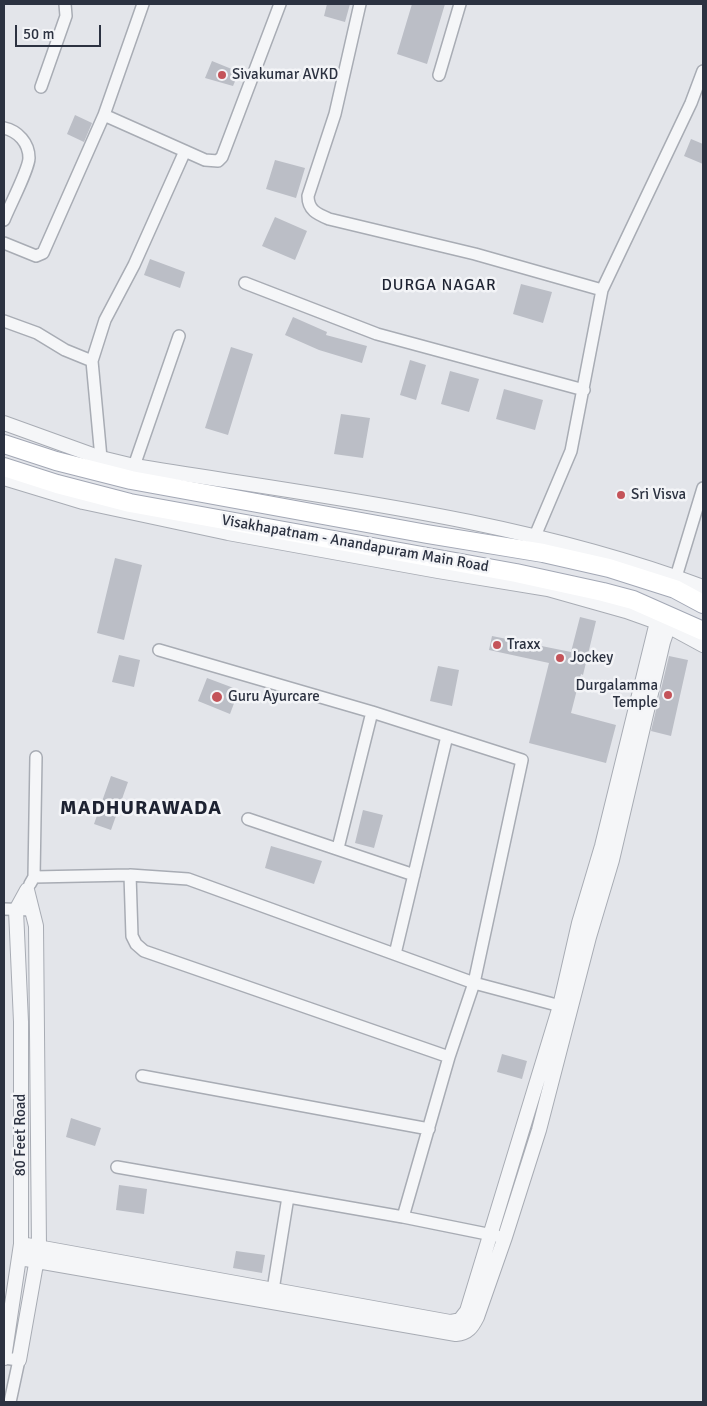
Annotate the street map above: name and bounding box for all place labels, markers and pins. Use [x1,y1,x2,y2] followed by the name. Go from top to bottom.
[232,66,338,84] place label: Sivakumar AVKD
[216,69,228,81] marker: Sivakumar AVKD
[631,486,686,504] place label: Sri Visva
[615,489,627,501] marker: Sri Visva
[507,636,540,654] place label: Traxx
[491,639,503,651] marker: Traxx
[570,649,613,667] place label: Jockey
[554,652,566,664] marker: Jockey
[576,677,658,712] place label: Durgalamma Temple
[228,688,320,706] place label: Guru Ayurcare
[662,689,674,701] marker: Durgalamma Temple
[210,690,224,704] marker: Guru Ayurcare

